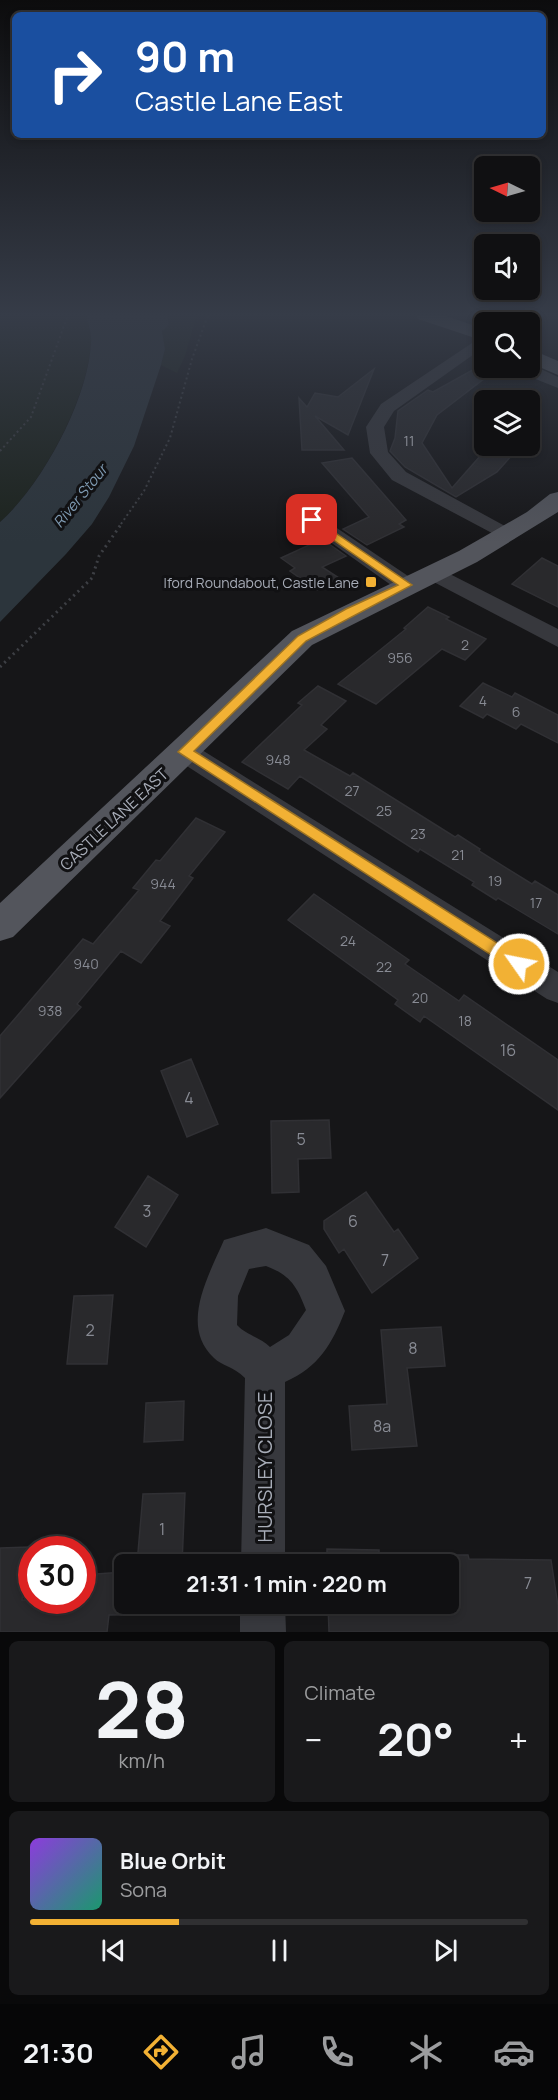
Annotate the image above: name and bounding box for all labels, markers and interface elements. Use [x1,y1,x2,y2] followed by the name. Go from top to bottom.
[135,27,235,85] text: 90 m
[36,36,114,114] icon: right
[135,82,343,119] text: Castle Lane East
[474,156,540,222] north arrow
[474,156,540,456] map controls
[474,234,540,300] button: sound
[474,312,540,378] button: search
[474,390,540,456] button: layers
[404,431,414,450] house number: 11
[48,458,114,532] water label: River Stour
[286,494,337,545] pin
[295,503,328,536] icon: arrive
[164,573,359,592] place label: Iford Roundabout, Castle Lane
[364,575,378,589] marker: Iford Roundabout, Castle Lane
[461,635,469,654] house number: 2
[387,648,413,667] house number: 956
[479,691,487,710] house number: 4
[512,702,520,721] house number: 6
[265,750,291,769] house number: 948
[55,763,173,875] street label: CASTLE LANE EAST
[344,781,360,800] house number: 27
[376,801,392,820] house number: 25
[410,824,426,843] house number: 23
[451,845,465,864] house number: 21
[488,871,502,890] house number: 19
[150,874,176,893] house number: 944
[530,893,542,912] house number: 17
[340,931,356,950] house number: 24
[487,932,551,996] position arrow
[73,954,99,973] house number: 940
[376,957,392,976] house number: 22
[412,988,428,1007] house number: 20
[38,1001,62,1020] house number: 938
[458,1011,472,1030] house number: 18
[500,1039,516,1061] house number: 16
[184,1087,194,1109] house number: 4
[296,1128,306,1150] house number: 5
[143,1200,151,1222] house number: 3
[348,1210,358,1232] house number: 6
[381,1249,389,1271] house number: 7
[85,1319,95,1341] house number: 2
[408,1337,418,1359] house number: 8
[251,1392,278,1542] street label: HURSLEY CLOSE
[373,1415,391,1437] house number: 8a
[159,1518,165,1540] house number: 1
[18,1536,96,1614] speed limit sign: 30
[186,1569,387,1599] text: 21:31 · 1 min · 220 m
[524,1572,532,1594] house number: 7
[95,1655,189,1761] text: 28
[305,1679,376,1706] text: Climate
[377,1708,454,1770] text: 20°
[305,1717,322,1762] text: −
[509,1717,528,1762] text: +
[118,1747,165,1774] text: km/h
[120,1846,226,1876] text: Blue Orbit
[120,1876,167,1903] text: Sona
[97,1934,130,1967] icon: previous
[263,1934,296,1967] icon: pause
[429,1934,462,1967] icon: next
[140,2031,182,2073] icon: directions
[228,2031,270,2073] icon: music
[316,2031,358,2073] icon: phone
[405,2031,447,2073] icon: climate
[493,2031,535,2073] icon: car
[23,2034,94,2071] text: 21:30

